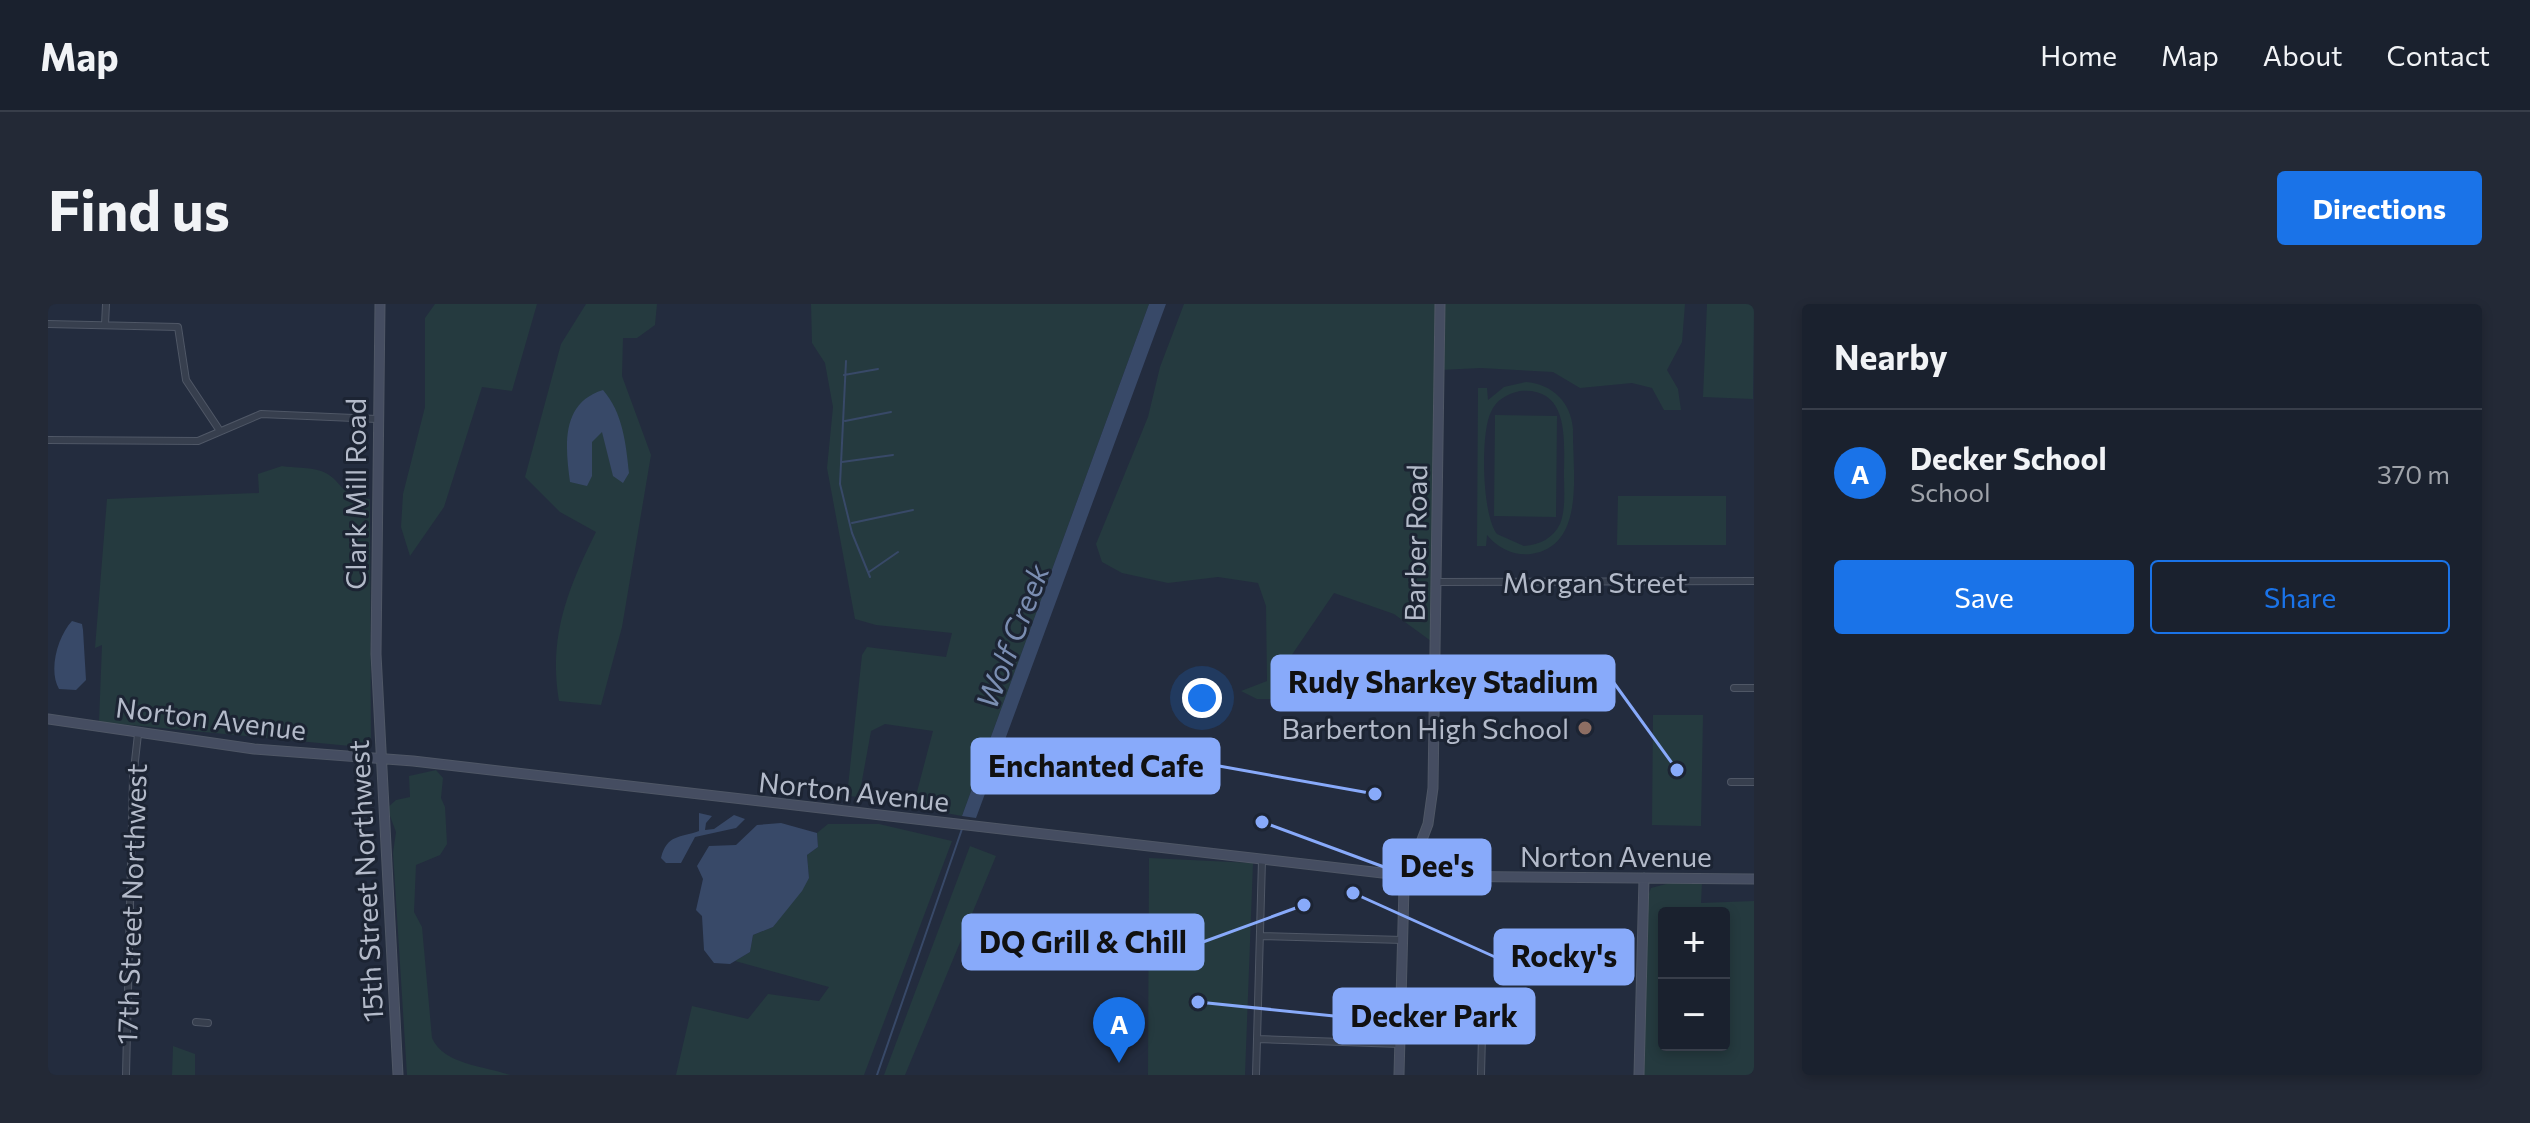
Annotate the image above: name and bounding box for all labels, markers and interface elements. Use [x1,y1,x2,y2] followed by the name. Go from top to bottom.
[40,32,119,79] text: Map
[2040,38,2117,72] text: Home
[2161,38,2219,72] text: Map
[2263,38,2343,72] text: About
[2387,38,2490,72] text: Contact
[2277,171,2482,245] button: Directions
[48,174,230,243] text: Find us
[1834,335,1948,377] text: Nearby
[338,398,372,590] street label: Clark Mill Road
[1910,439,2107,476] text: Decker School
[1851,458,1869,489] text: A
[2377,458,2450,489] text: 370 m
[1397,464,1433,622] street label: Barber Road
[1910,476,1991,507] text: School
[967,558,1056,714] water label: Wolf Creek
[1834,560,2134,634] button: Save
[2150,560,2450,634] button: Share
[1503,565,1687,599] street label: Morgan Street
[1272,656,1614,710] callout: Rudy Sharkey Stadium
[1288,662,1598,699] text: Rudy Sharkey Stadium
[1182,678,1222,718] your location
[114,689,308,747] street label: Norton Avenue
[1282,711,1569,745] place label: Barberton High School
[1576,719,1594,737] marker: Barberton High School
[341,739,389,1023] street label: 15th Street Northwest
[972,739,1219,793] callout: Enchanted Cafe
[988,746,1204,783] text: Enchanted Cafe
[109,763,153,1045] street label: 17th Street Northwest
[757,764,951,818] street label: Norton Avenue
[1520,839,1712,873] street label: Norton Avenue
[1384,840,1490,894] callout: Dee's
[1400,846,1474,883] text: Dee's
[1658,907,1730,1051] map controls
[1658,907,1730,979] button: +
[963,915,1203,969] callout: DQ Grill & Chill
[979,922,1187,959] text: DQ Grill & Chill
[1495,930,1633,984] callout: Rocky's
[1511,936,1617,973] text: Rocky's
[1658,979,1730,1051] button: −
[1334,989,1534,1043] callout: Decker Park
[1350,996,1518,1033] text: Decker Park
[1093,997,1145,1063] pin: A

